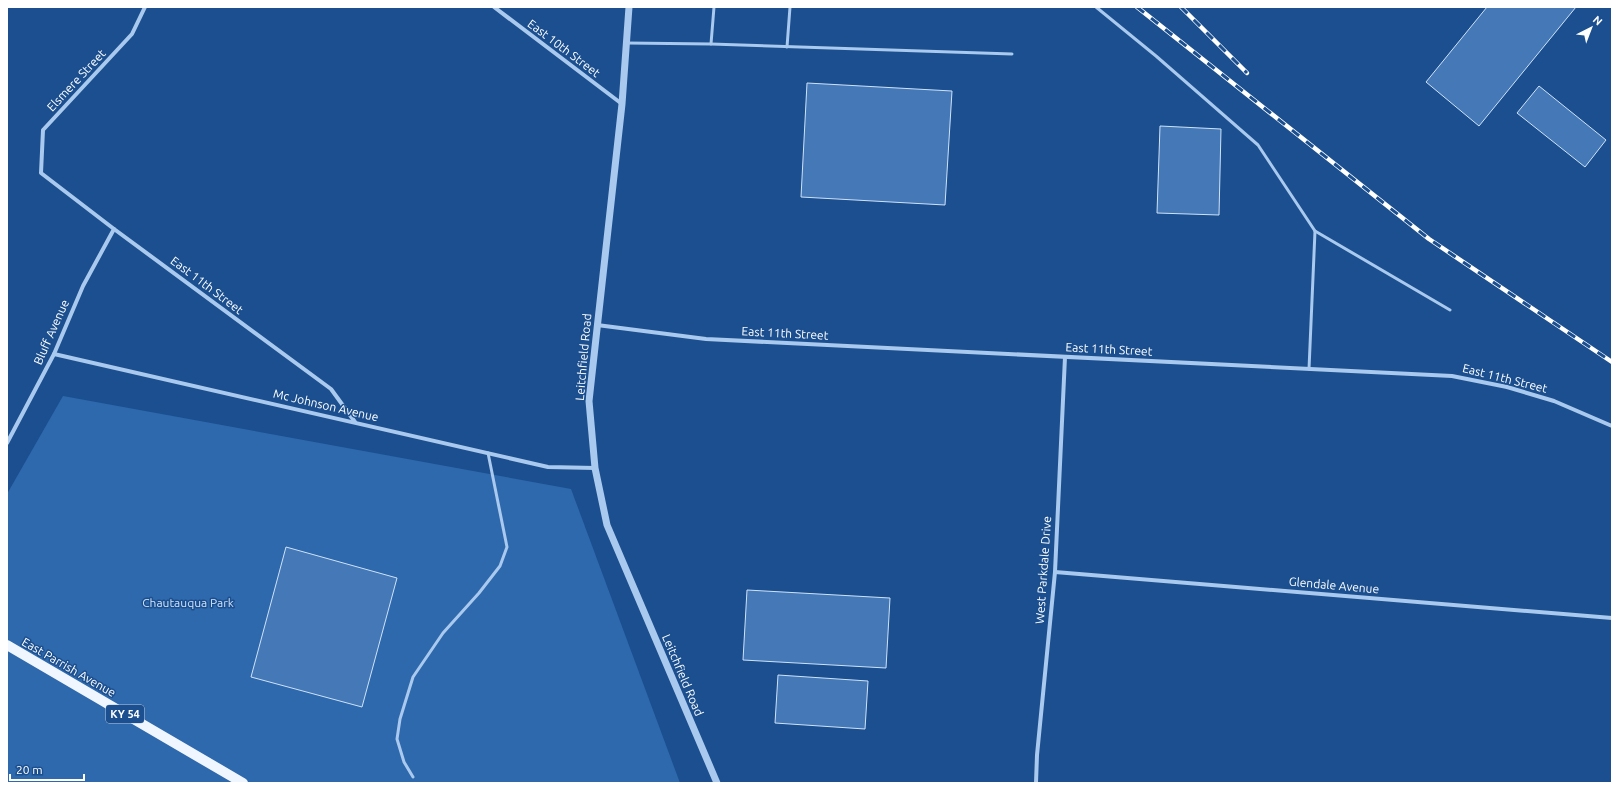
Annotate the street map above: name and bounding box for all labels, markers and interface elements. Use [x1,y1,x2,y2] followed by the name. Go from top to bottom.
[1571,8,1611,48] north arrow
[1591,13,1605,28] text: N
[525,17,603,80] street label: East 10th Street
[44,46,108,113] street label: Elsmere Street
[168,254,246,317] street label: East 11th Street
[31,297,71,367] street label: Bluff Avenue
[573,313,593,401] street label: Leitchfield Road
[741,324,829,342] street label: East 11th Street
[1065,340,1153,358] street label: East 11th Street
[1461,361,1549,395] street label: East 11th Street
[272,387,380,423] street label: Mc Johnson Avenue
[1033,516,1053,624] street label: West Parkdale Drive
[1288,575,1380,595] street label: Glendale Avenue
[142,596,234,609] park label: Chautauqua Park
[660,632,706,718] street label: Leitchfield Road
[20,635,118,699] street label: East Parrish Avenue
[106,705,144,723] road number: KY 54
[10,756,84,782] scale bar
[16,763,43,776] text: 20 m

